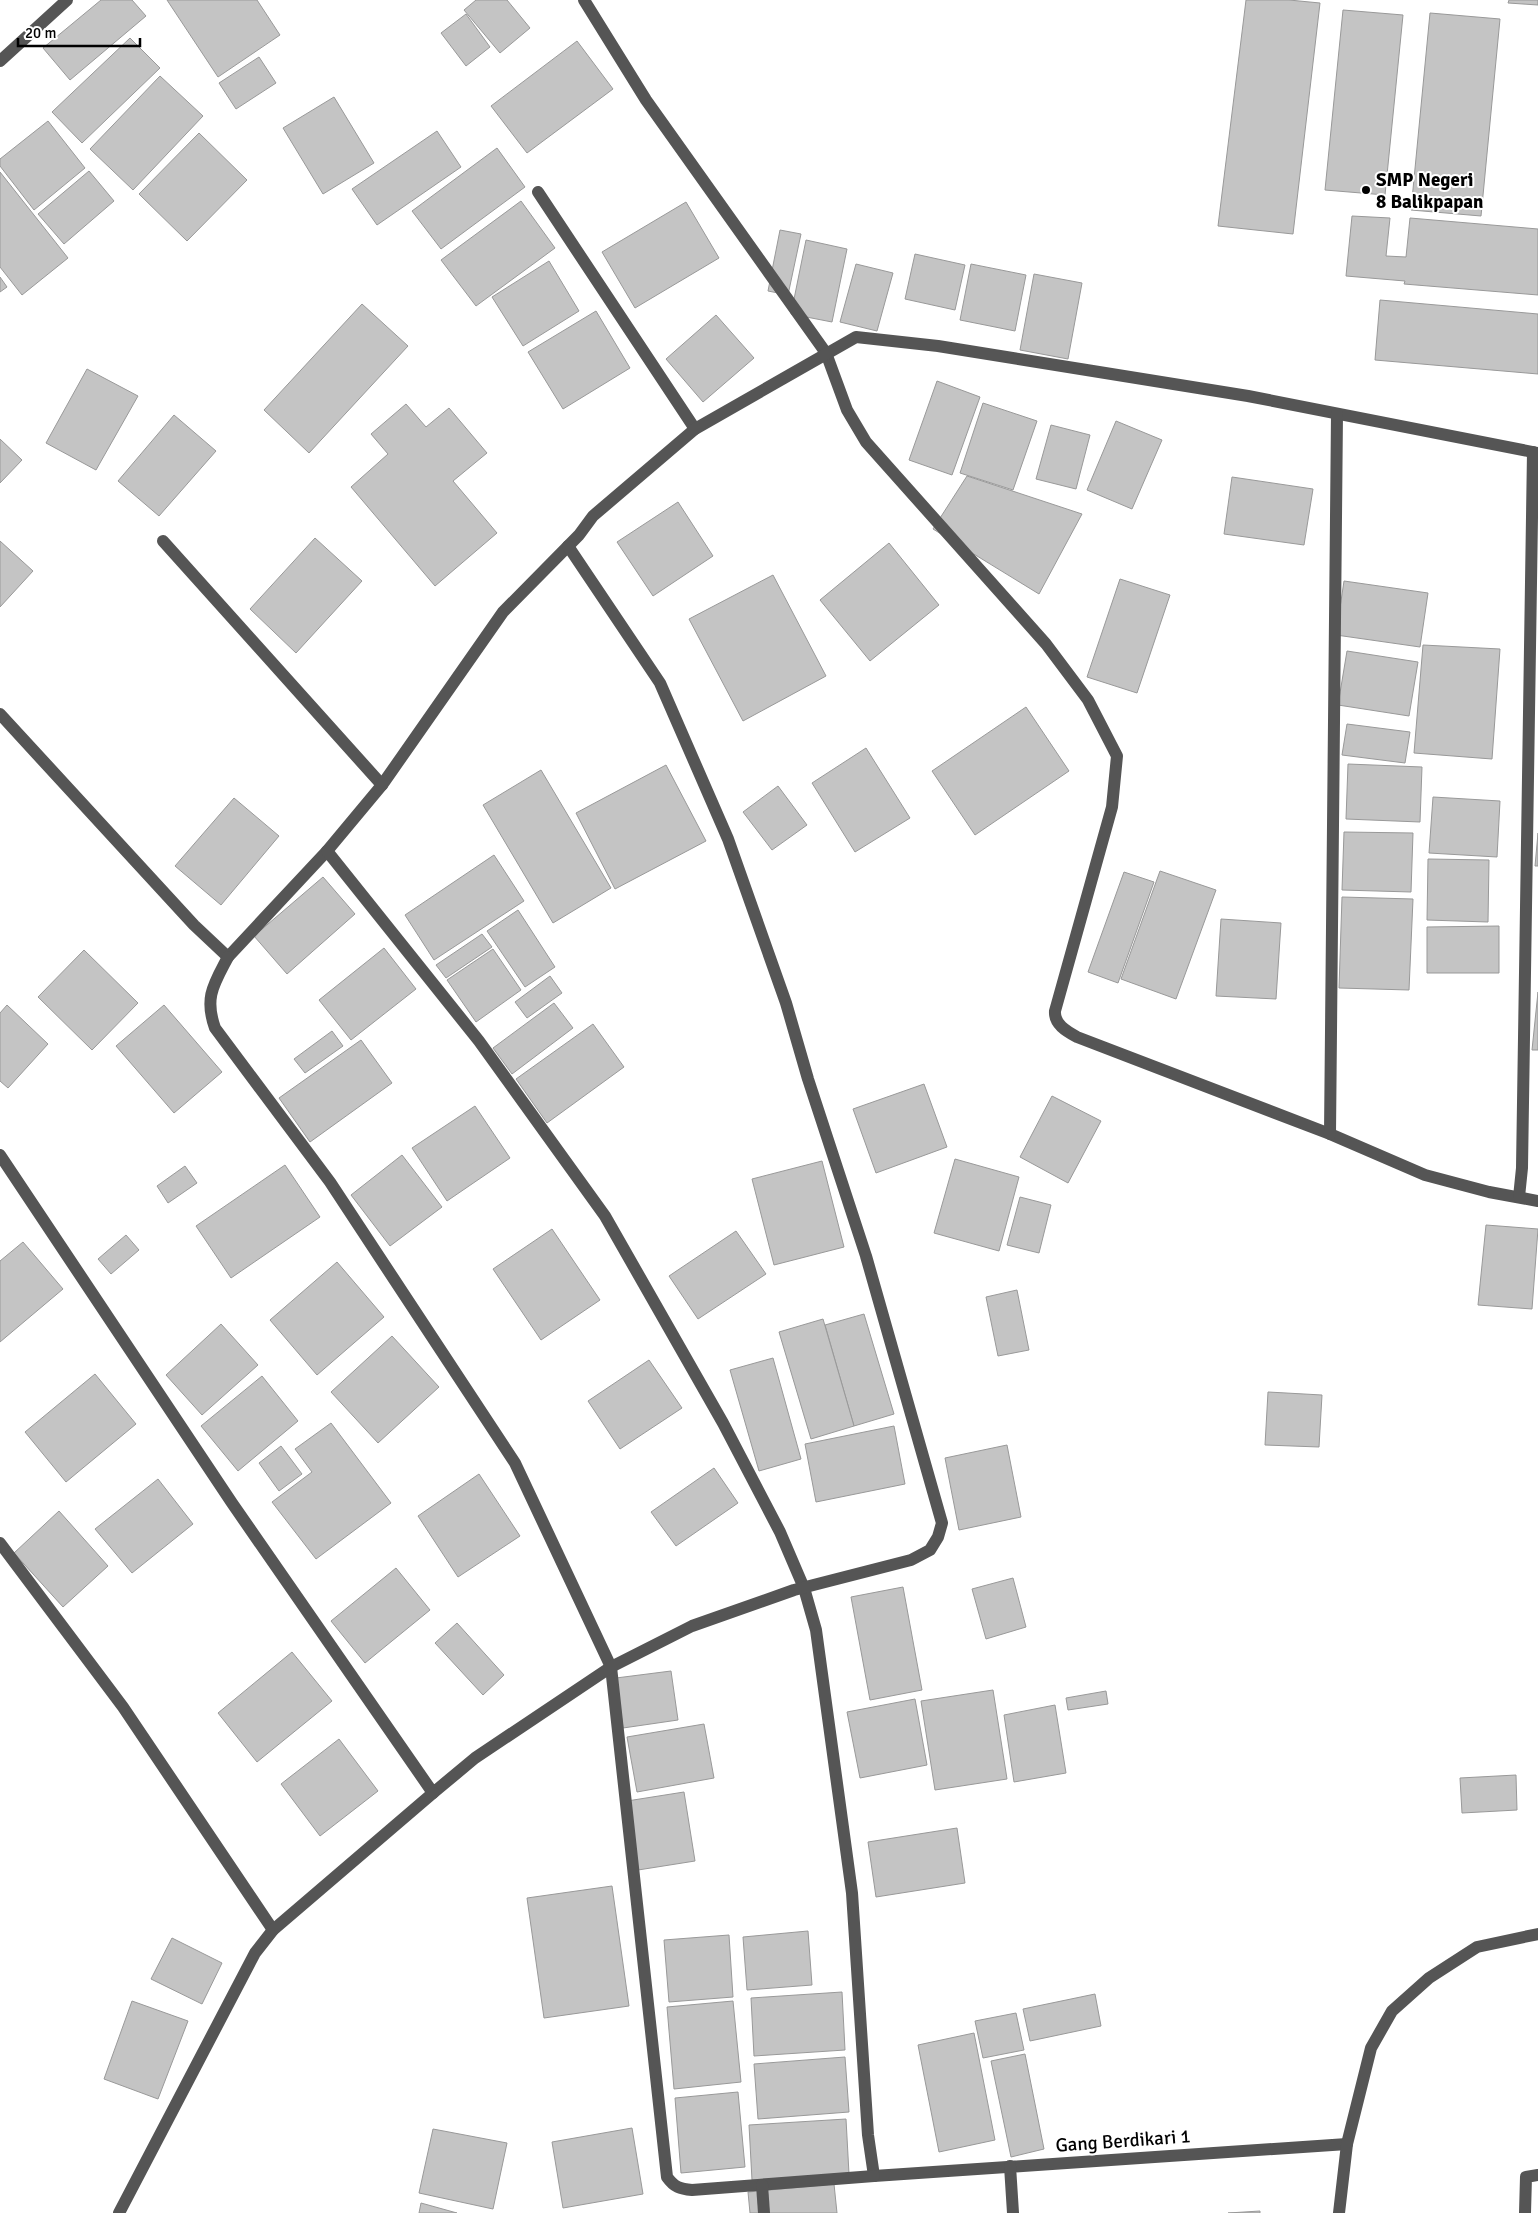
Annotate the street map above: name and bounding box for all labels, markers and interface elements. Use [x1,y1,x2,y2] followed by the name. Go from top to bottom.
[18,15,140,47] scale bar
[25,24,56,42] text: 20 m
[1376,168,1484,214] place label: SMP Negeri 8 Balikpapan
[1360,184,1372,196] marker: SMP Negeri 8 Balikpapan
[1055,2124,1191,2158] street label: Gang Berdikari 1

